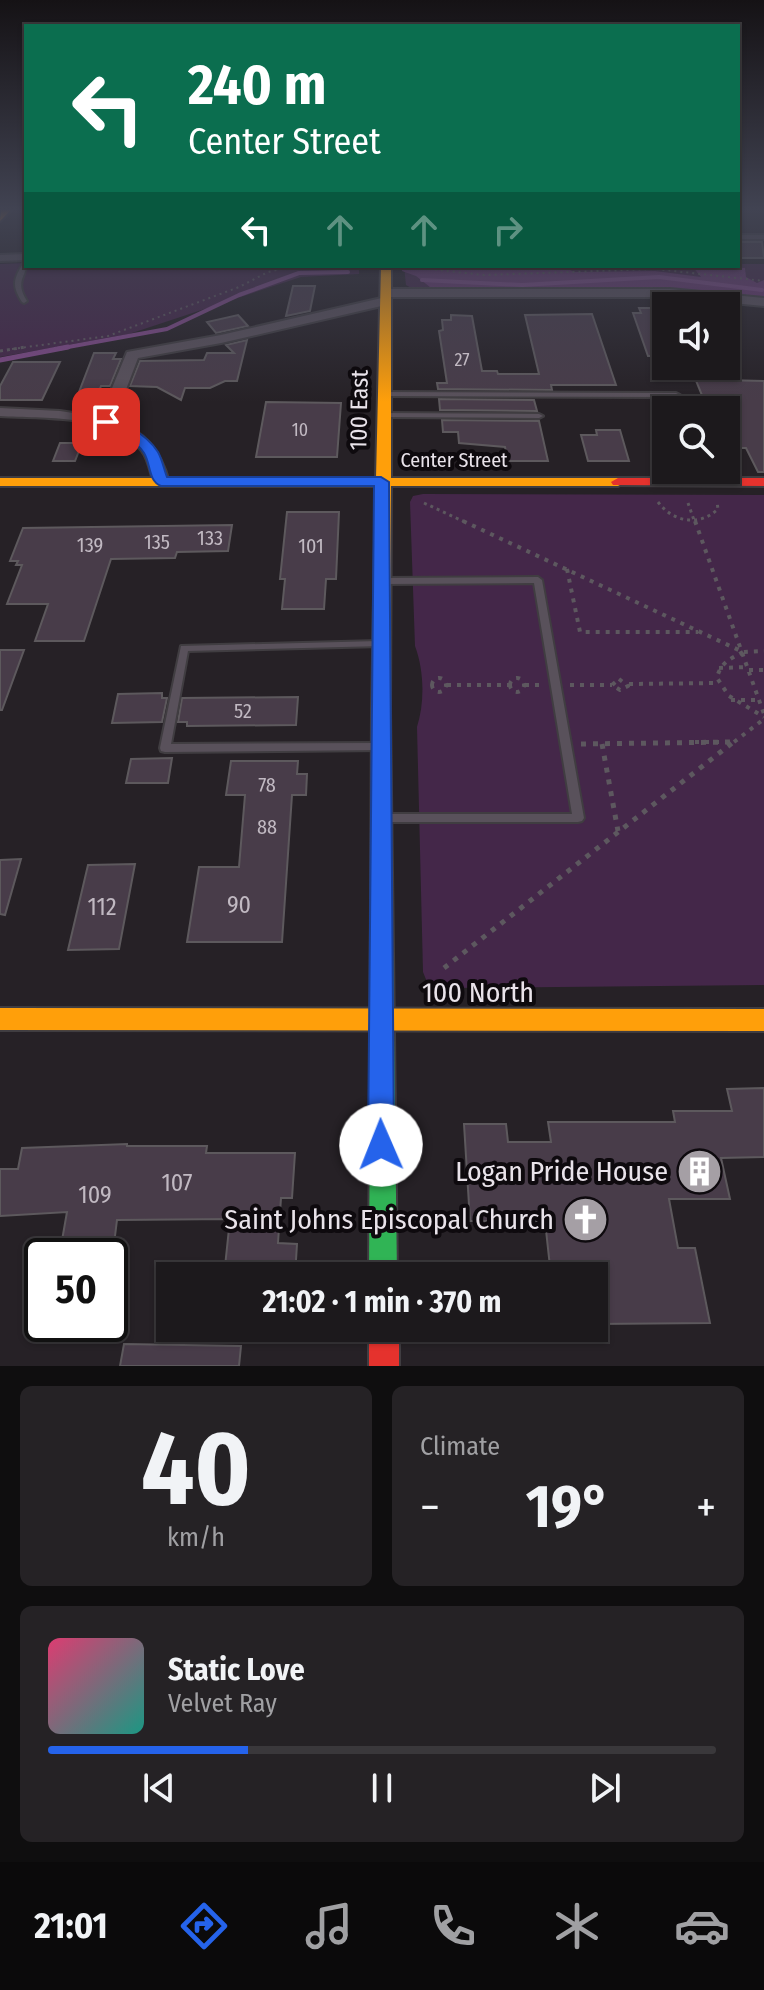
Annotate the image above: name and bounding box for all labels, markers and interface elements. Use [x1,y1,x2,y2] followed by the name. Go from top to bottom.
[188,52,327,119] text: 240 m
[56,56,160,160] icon: left
[188,120,381,164] text: Center Street
[234,208,278,252] icon: left
[318,208,362,252] icon: ahead
[402,208,446,252] icon: ahead
[486,208,530,252] icon: right
[652,292,740,484] map controls
[652,292,740,380] button: sound
[454,349,470,371] house number: 27
[344,369,374,451] street label: 100 East
[72,388,140,456] pin
[652,396,740,484] button: search
[84,400,128,444] icon: arrive
[292,419,308,441] house number: 10
[400,448,508,472] street label: Center Street
[197,526,223,550] house number: 133
[144,530,170,554] house number: 135
[77,533,103,557] house number: 139
[298,534,324,558] house number: 101
[234,699,252,723] house number: 52
[258,773,276,797] house number: 78
[257,815,277,839] house number: 88
[227,891,251,919] house number: 90
[88,893,116,921] house number: 112
[422,976,534,1009] street label: 100 North
[339,1103,423,1187] position arrow
[675,1147,723,1195] building icon: Logan Pride House
[455,1155,668,1188] place label: Logan Pride House
[161,1169,193,1197] house number: 107
[78,1181,112,1209] house number: 109
[561,1195,609,1243] church icon: Saint Johns Episcopal Church
[224,1203,554,1236] place label: Saint Johns Episcopal Church
[24,1238,128,1342] speed limit sign: 50
[262,1284,502,1320] text: 21:02 · 1 min · 370 m
[141,1407,251,1532] text: 40
[420,1431,500,1462] text: Climate
[526,1471,610,1543] text: 19°
[420,1481,440,1534] text: −
[696,1481,716,1534] text: +
[167,1522,225,1553] text: km/h
[168,1652,305,1688] text: Static Love
[168,1688,277,1719] text: Velvet Ray
[137,1766,181,1810] icon: previous
[360,1766,404,1810] icon: pause
[583,1766,627,1810] icon: next
[176,1898,232,1954] icon: directions
[301,1898,357,1954] icon: music
[425,1898,481,1954] icon: phone
[549,1898,605,1954] icon: climate
[674,1898,730,1954] icon: car
[34,1904,108,1948] text: 21:01

